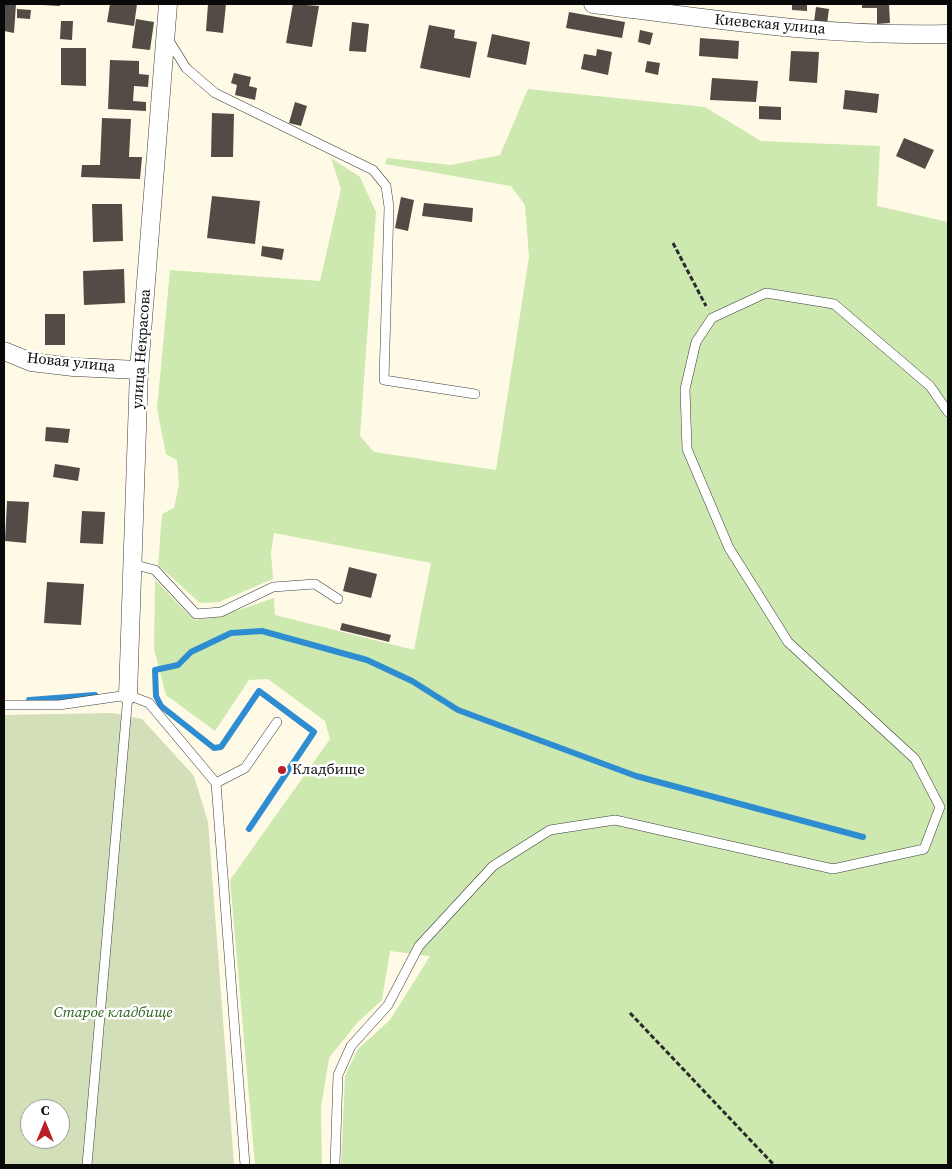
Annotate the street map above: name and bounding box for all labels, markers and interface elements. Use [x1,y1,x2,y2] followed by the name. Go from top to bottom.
[714,11,826,39] street label: Киевская улица
[129,288,155,410] street label: улица Некрасова
[26,349,116,377] street label: Новая улица
[292,761,365,779] place label: Кладбище
[276,764,288,776] marker: Кладбище
[54,1004,172,1022] park label: Старое кладбище
[20,1099,70,1149] north arrow
[41,1100,49,1120] text: С

